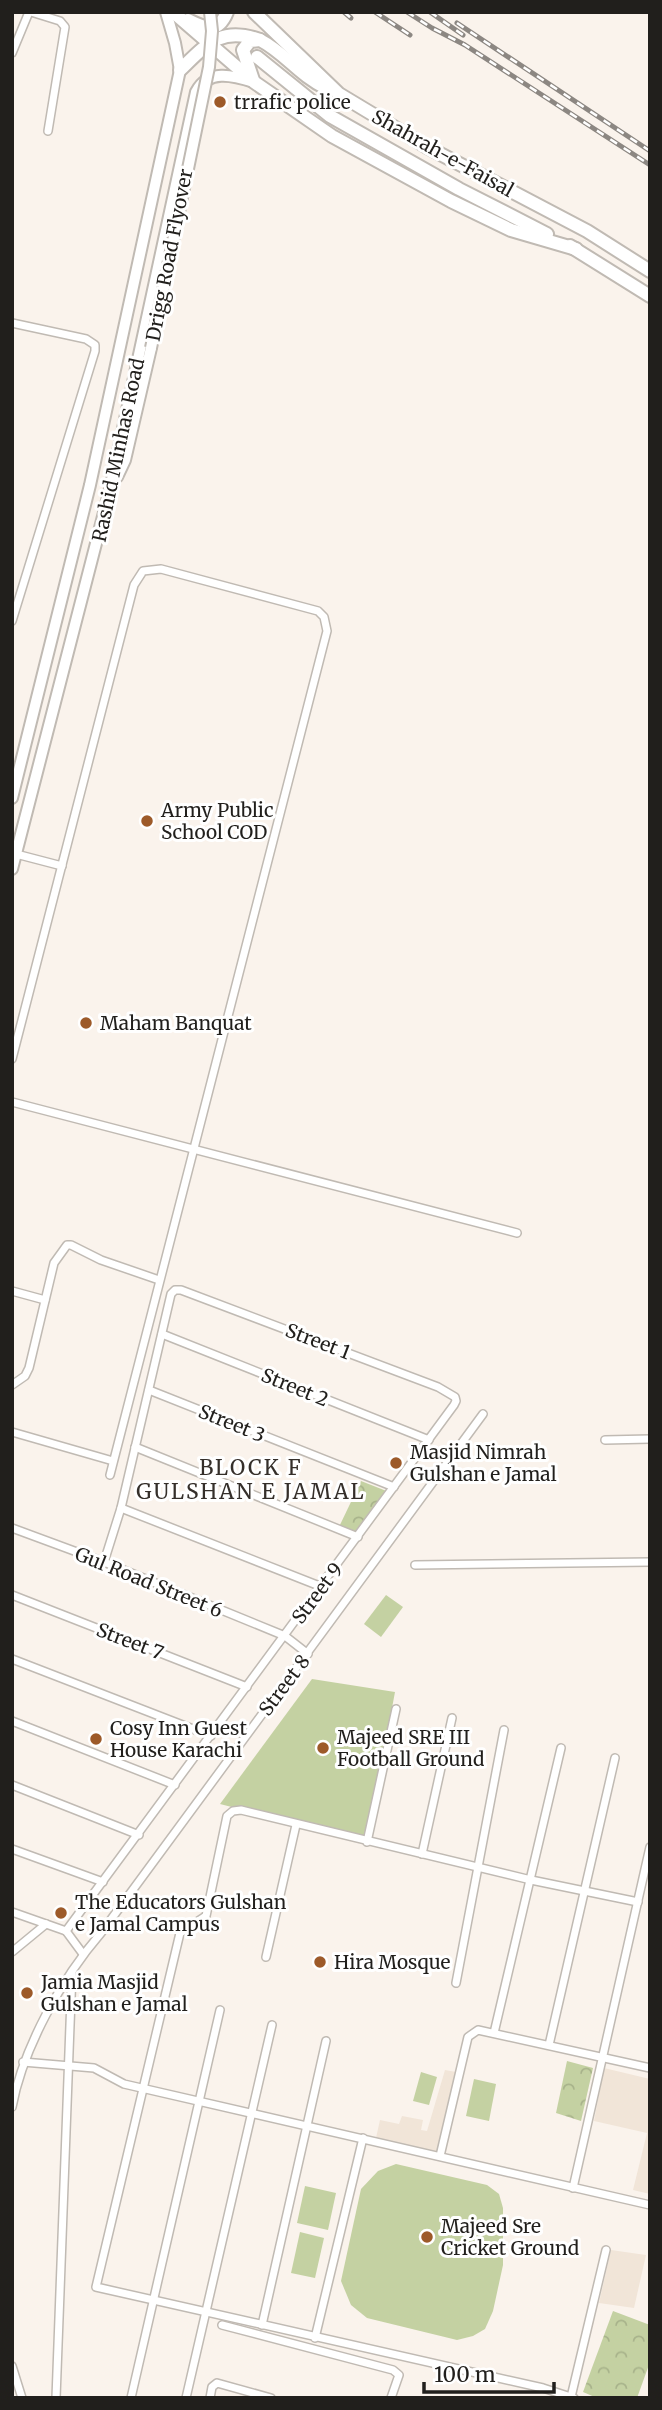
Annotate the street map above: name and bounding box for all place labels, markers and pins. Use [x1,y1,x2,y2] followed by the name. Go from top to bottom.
[234,90,351,114] place label: trrafic police
[212,94,228,110] marker: trrafic police
[160,798,274,844] place label: Army Public School COD
[139,813,155,829] marker: Army Public School COD
[100,1011,252,1035] place label: Maham Banquat
[78,1015,94,1031] marker: Maham Banquat
[410,1440,557,1486] place label: Masjid Nimrah Gulshan e Jamal
[388,1455,404,1471] marker: Masjid Nimrah Gulshan e Jamal
[110,1716,247,1762] place label: Cosy Inn Guest House Karachi
[337,1725,484,1771] place label: Majeed SRE III Football Ground
[88,1731,104,1747] marker: Cosy Inn Guest House Karachi
[315,1740,331,1756] marker: Majeed SRE III Football Ground
[75,1890,287,1936] place label: The Educators Gulshan e Jamal Campus
[53,1905,69,1921] marker: The Educators Gulshan e Jamal Campus
[334,1950,450,1974] place label: Hira Mosque
[312,1954,328,1970] marker: Hira Mosque
[40,1970,188,2016] place label: Jamia Masjid Gulshan e Jamal
[19,1985,35,2001] marker: Jamia Masjid Gulshan e Jamal
[441,2214,579,2260] place label: Majeed Sre Cricket Ground
[419,2229,435,2245] marker: Majeed Sre Cricket Ground

